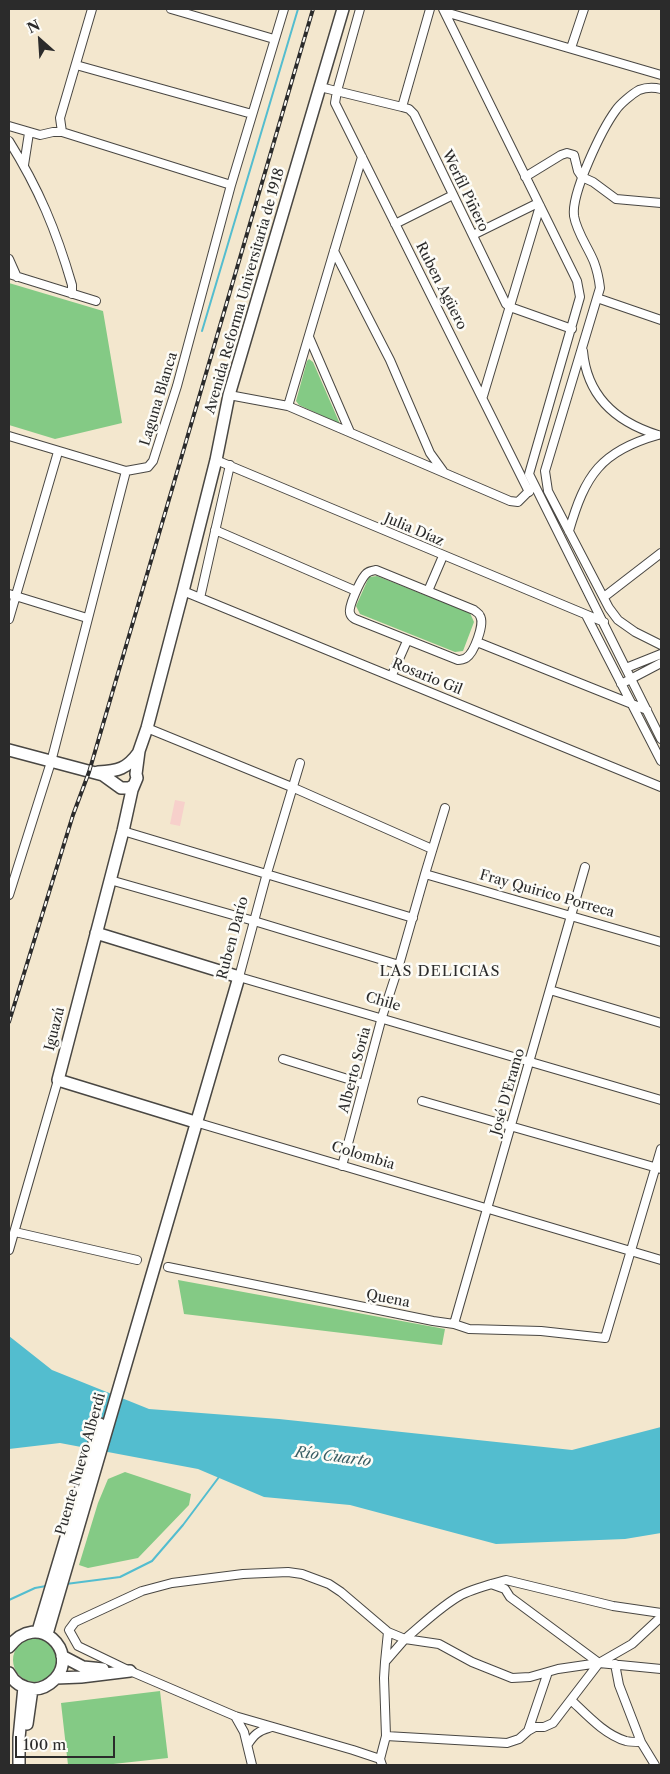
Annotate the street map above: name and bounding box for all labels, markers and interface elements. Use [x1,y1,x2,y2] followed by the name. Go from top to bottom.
[15,15,65,65] north arrow
[24,16,43,37] text: N
[438,147,492,235] street label: Werfil Piñero
[202,166,288,416] street label: Avenida Reforma Universitaria de 1918
[412,239,470,333] street label: Ruben Agüero
[137,350,181,448] street label: Laguna Blanca
[382,510,446,550] street label: Julia Díaz
[389,655,465,699] street label: Rosario Gil
[478,867,616,921] street label: Fray Quirico Porreca
[214,895,252,981] street label: Ruben Darío
[378,963,502,981] district label: LAS DELICIAS
[363,989,403,1015] street label: Chile
[42,1006,68,1052] street label: Iguazú
[335,1025,375,1115] street label: Alberto Soria
[488,1046,528,1138] street label: José D'Eramo
[329,1138,397,1174] street label: Colombia
[365,1287,411,1311] street label: Quena
[53,1391,109,1537] street label: Puente Nuevo Alberdi
[294,1443,372,1471] water label: Río Cuarto
[18,1726,118,1758] scale bar
[23,1735,66,1754] text: 100 m

